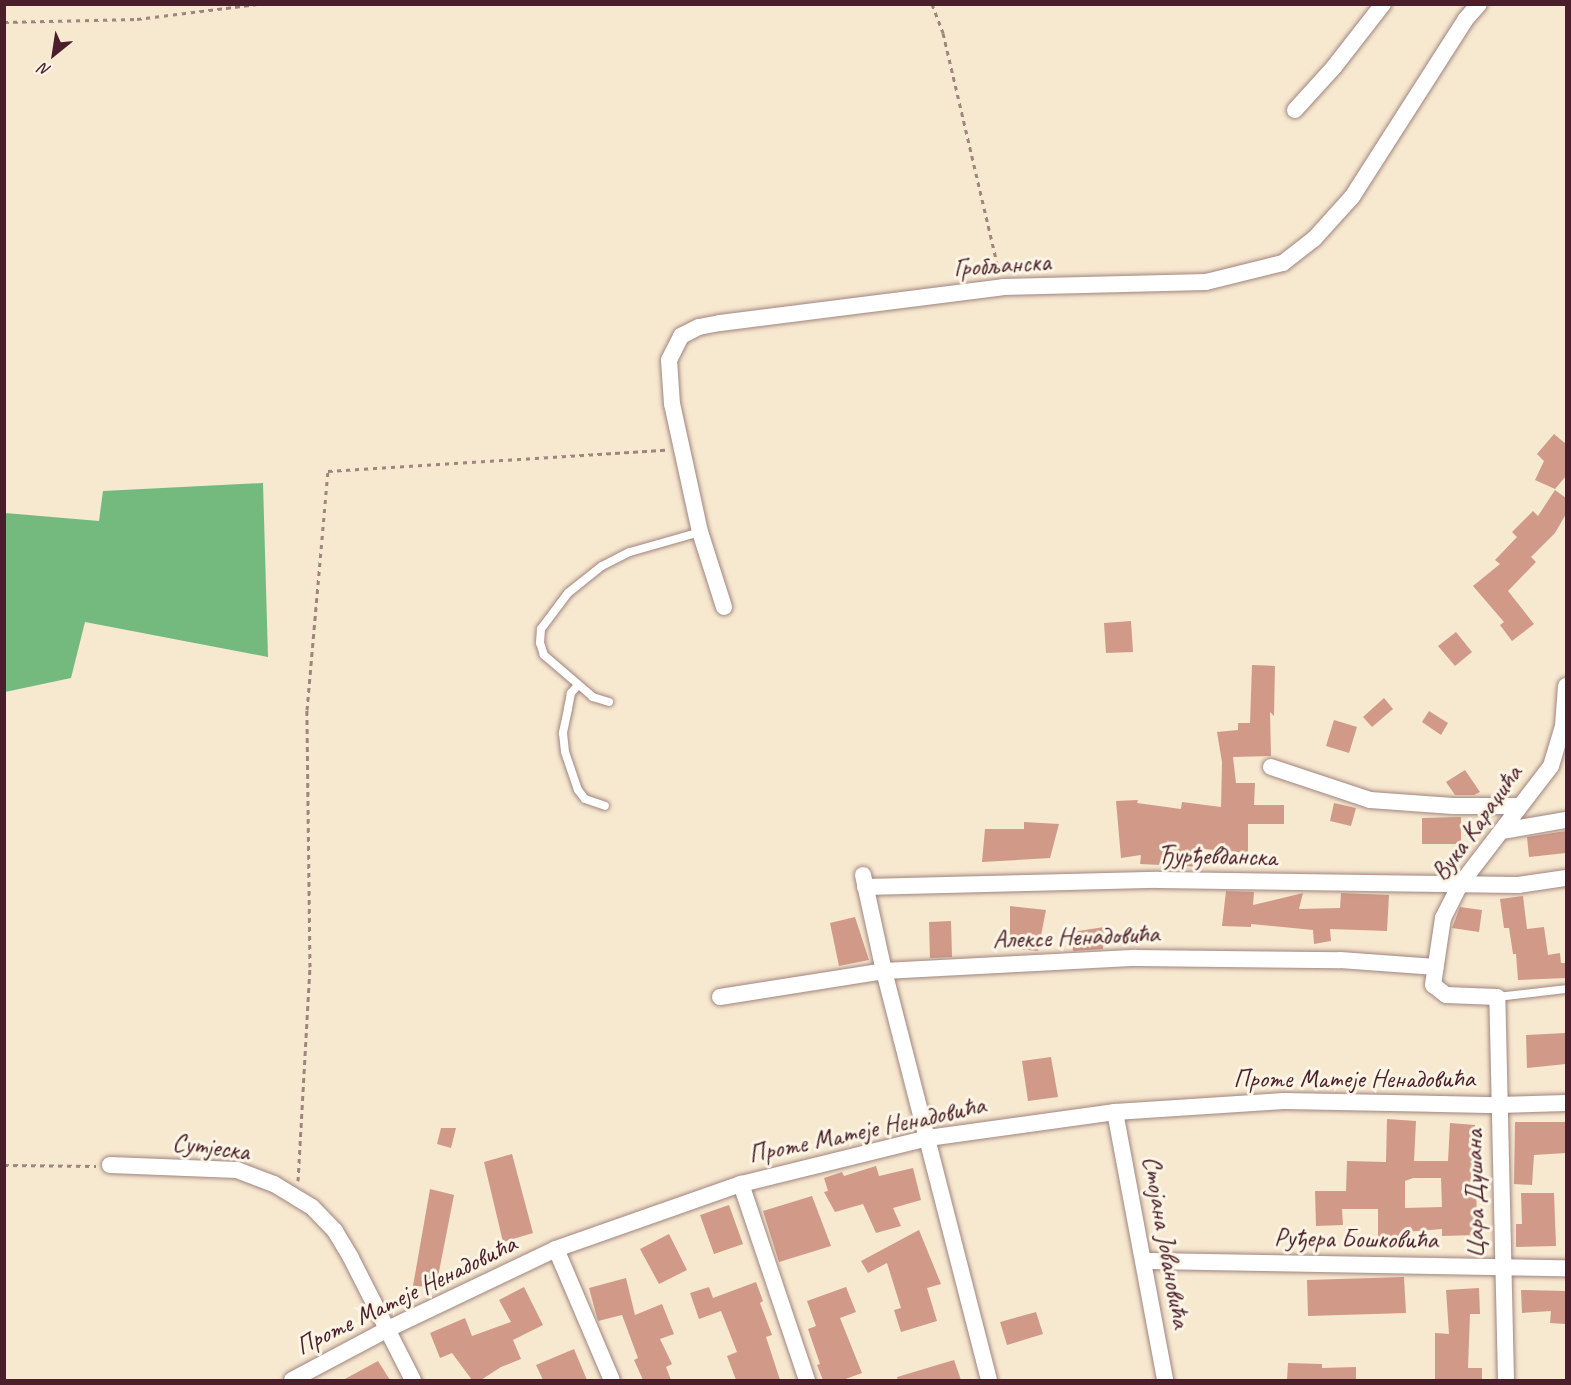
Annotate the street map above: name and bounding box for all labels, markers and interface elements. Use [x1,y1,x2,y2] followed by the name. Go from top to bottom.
[24,24,84,84] north arrow
[36,58,54,81] text: N
[953,246,1051,284] street label: Гробљанска
[1425,760,1529,886] street label: Вука Караџића
[1157,839,1277,873] street label: Ђурђевданска
[992,919,1160,955] street label: Алексе Ненадовића
[1235,1063,1473,1095] street label: Проте Матеје Ненадовића
[747,1090,987,1170] street label: Проте Матеје Ненадовића
[171,1127,251,1167] street label: Сутјеска
[1458,1129,1492,1259] street label: Цара Душана
[1136,1153,1196,1331] street label: Стојана Јовановића
[1275,1222,1437,1256] street label: Руђера Бошковића
[292,1229,520,1361] street label: Проте Матеје Ненадовића

